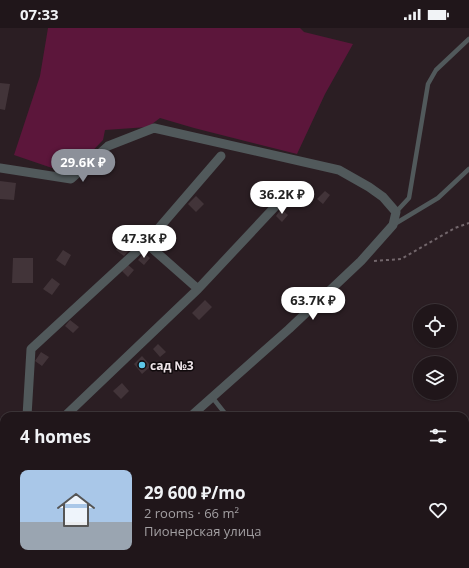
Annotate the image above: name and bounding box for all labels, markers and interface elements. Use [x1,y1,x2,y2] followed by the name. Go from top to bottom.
[20,4,59,24] text: 07:33
[46,149,120,183] pin: 29.6K ₽
[60,153,106,171] text: 29.6K ₽
[245,181,319,215] pin: 36.2K ₽
[259,185,305,203] text: 36.2K ₽
[107,225,181,259] pin: 47.3K ₽
[121,229,167,247] text: 47.3K ₽
[276,287,350,321] pin: 63.7K ₽
[290,291,336,309] text: 63.7K ₽
[413,304,457,400] map controls
[413,304,457,348] button: locate
[413,356,457,400] button: layers
[150,357,194,374] place label: сад №3
[137,360,147,370] marker: сад №3
[20,425,91,448] text: 4 homes
[427,425,449,447] icon: filters
[144,481,246,504] text: 29 600 ₽/mo
[52,486,100,534] icon: home
[427,499,449,521] icon: heart
[144,504,239,522] text: 2 rooms · 66 m²
[144,522,261,540] text: Пионерская улица

